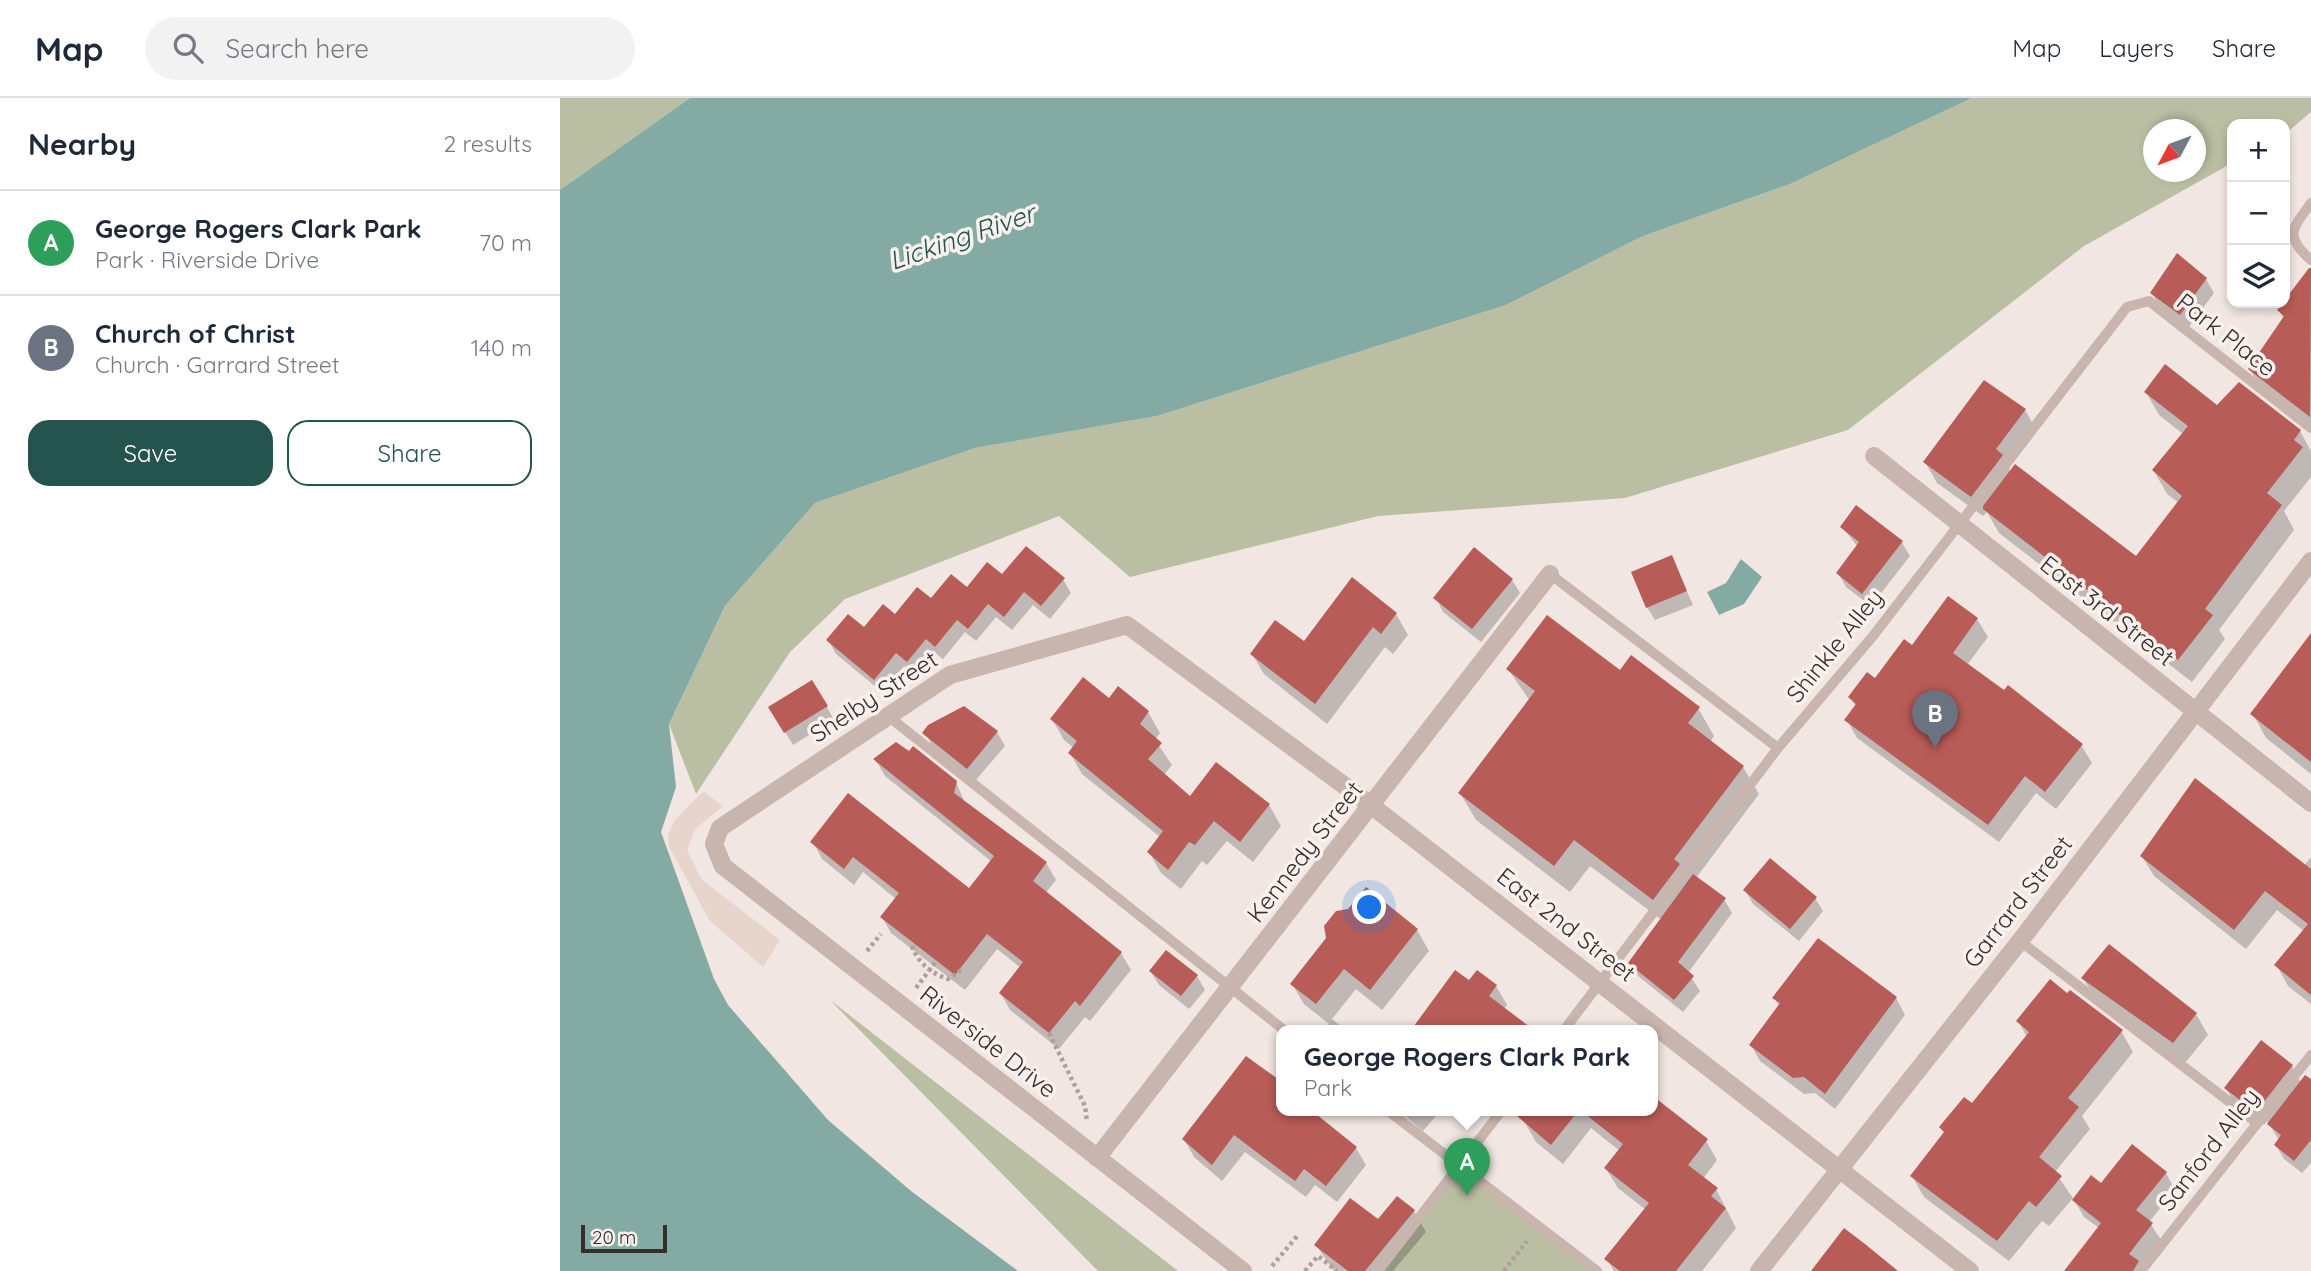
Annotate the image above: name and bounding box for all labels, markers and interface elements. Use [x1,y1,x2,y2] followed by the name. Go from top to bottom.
[145,17,635,80] search box
[35,28,103,69] text: Map
[169,29,207,67] icon: search
[225,32,369,65] text: Search here
[2012,33,2061,63] text: Map
[2099,33,2174,63] text: Layers
[2212,33,2276,63] text: Share
[2143,119,2206,182] north arrow
[2227,119,2290,308] map controls
[2227,119,2290,182] button: +
[28,125,136,163] text: Nearby
[443,129,532,158] text: 2 results
[2227,182,2290,245] button: −
[885,195,1042,277] water label: Licking River
[95,212,422,245] text: George Rogers Clark Park
[44,228,58,257] text: A
[479,228,532,257] text: 70 m
[95,245,319,274] text: Park · Riverside Drive
[2227,245,2290,308] button: layers
[2171,286,2282,382] street label: Park Place
[95,317,296,350] text: Church of Christ
[43,333,59,362] text: B
[471,333,532,362] text: 140 m
[95,350,340,379] text: Church · Garrard Street
[28,420,273,486] button: Save
[287,420,532,486] button: Share
[2035,548,2181,672] street label: East 3rd Street
[1779,582,1889,708] street label: Shinkle Alley
[804,644,943,749] street label: Shelby Street
[1912,690,1958,748] pin: B
[1240,775,1369,928] street label: Kennedy Street
[1956,829,2078,974] street label: Garrard Street
[1491,861,1642,988] street label: East 2nd Street
[1352,890,1386,924] your location
[914,978,1063,1104] street label: Riverside Drive
[1276,1025,1658,1116] popup
[1304,1040,1630,1073] text: George Rogers Clark Park
[1304,1073,1352,1102] text: Park
[2151,1082,2265,1217] street label: Sanford Alley
[1444,1138,1490,1196] pin: A
[581,1222,667,1254] scale bar
[592,1225,636,1249] text: 20 m

